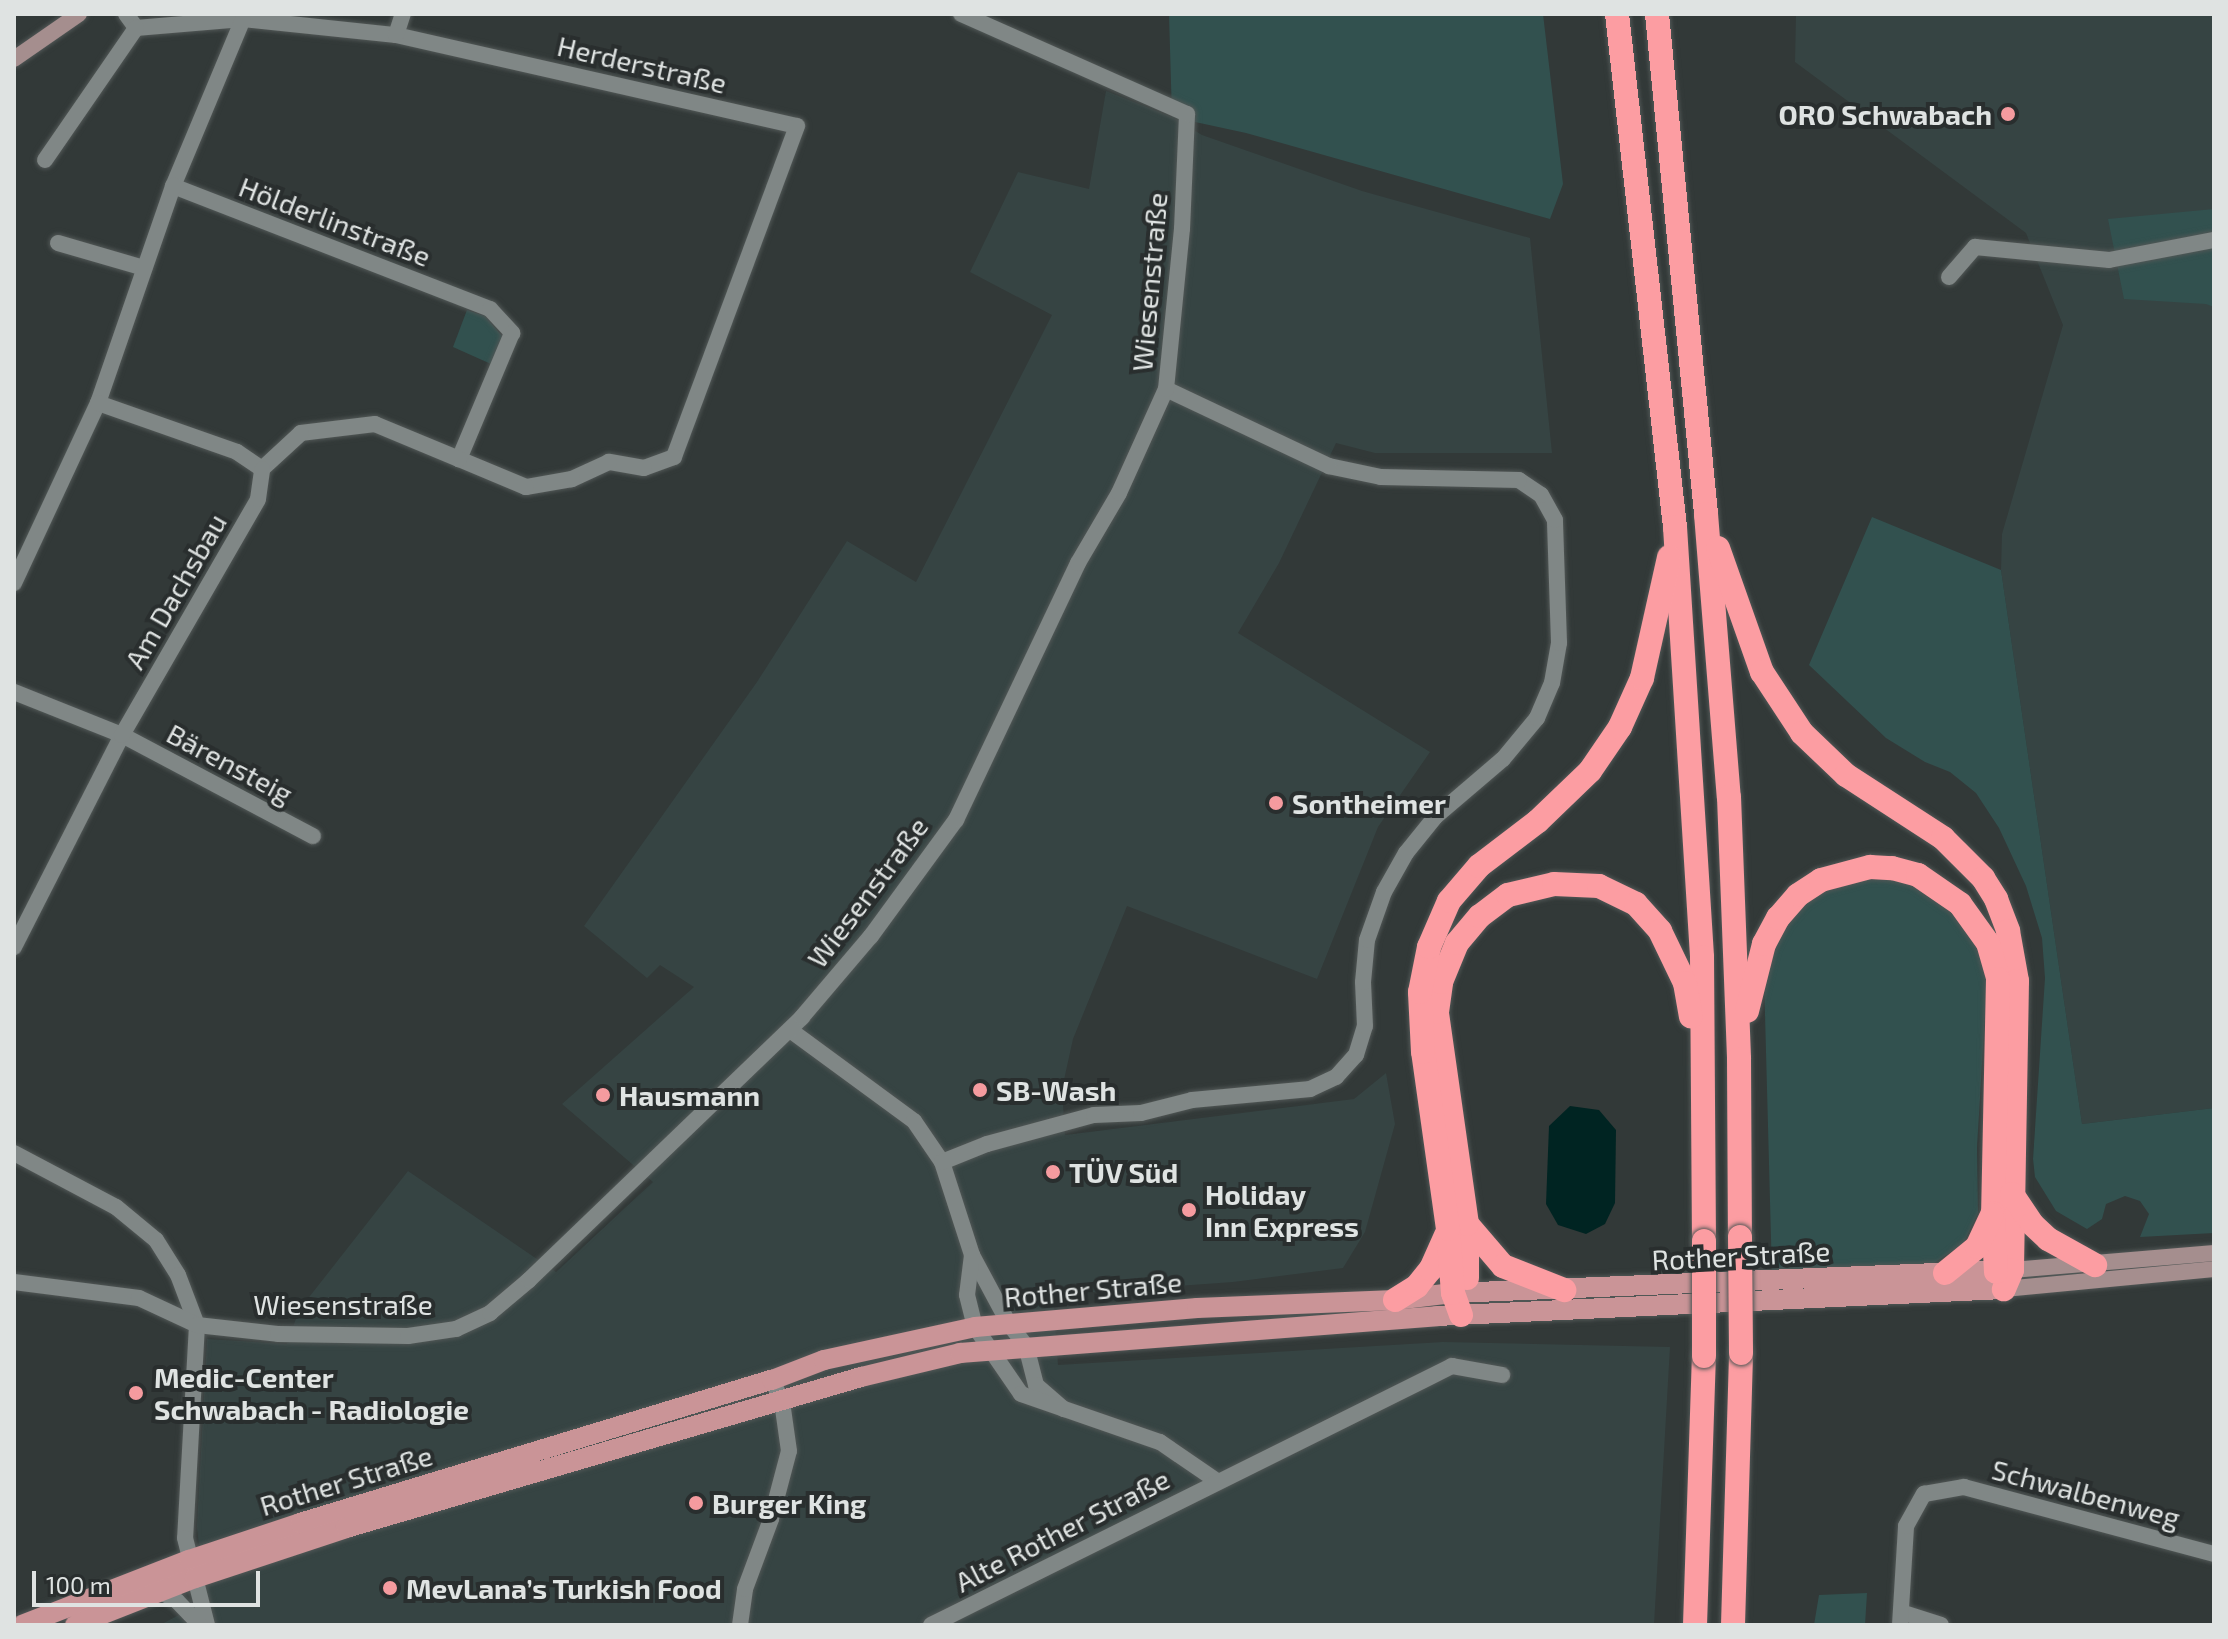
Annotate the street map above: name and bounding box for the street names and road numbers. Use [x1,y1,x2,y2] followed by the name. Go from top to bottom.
[554,28,730,100] street label: Herderstraße
[235,169,435,273] street label: Hölderlinstraße
[1124,191,1174,373] street label: Wiesenstraße
[117,507,233,675] street label: Am Dachsbau
[161,716,299,810] street label: Bärensteig
[800,810,934,974] street label: Wiesenstraße
[1651,1234,1831,1276] street label: Rother Straße
[1002,1264,1184,1314] street label: Rother Straße
[253,1287,433,1321] street label: Wiesenstraße
[255,1438,437,1522] street label: Rother Straße
[1988,1452,2184,1534] street label: Schwalbenweg
[949,1461,1175,1599] street label: Alte Rother Straße

